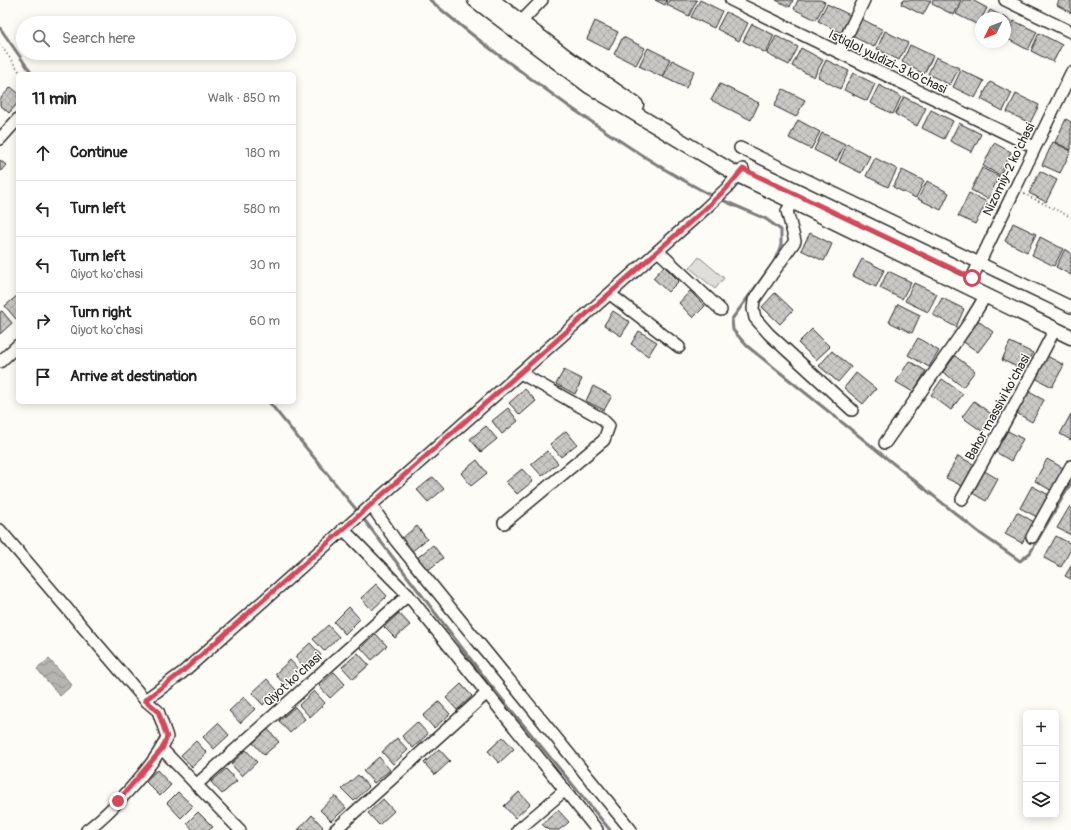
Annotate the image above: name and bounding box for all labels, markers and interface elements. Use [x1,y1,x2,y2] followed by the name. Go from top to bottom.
[975,12,1011,48] north arrow
[16,16,296,60] search box
[826,26,949,97] street label: Istiqlol yuldizi-3 ko'chasi
[30,27,52,49] icon: search
[62,29,135,48] text: Search here
[32,88,77,109] text: 11 min
[208,90,280,106] text: Walk · 850 m
[979,120,1038,218] street label: Nizomiy-2 ko'chasi
[32,142,54,164] icon: ahead
[70,143,128,162] text: Continue
[245,145,280,161] text: 180 m
[32,198,54,220] icon: left
[70,199,126,218] text: Turn left
[243,201,280,217] text: 580 m
[70,247,126,266] text: Turn left
[32,254,54,276] icon: left
[250,257,280,273] text: 30 m
[70,266,143,282] text: Qiyot ko'chasi
[963,269,981,287] route start
[70,303,131,322] text: Turn right
[32,310,54,332] icon: right
[249,313,280,329] text: 60 m
[70,322,143,338] text: Qiyot ko'chasi
[962,352,1034,463] street label: Bahor massivi ko'chasi
[32,366,54,388] icon: arrive
[70,367,197,386] text: Arrive at destination
[260,649,325,710] street label: Qiyot ko'chasi
[1023,710,1059,818] map controls
[1023,710,1059,746] button: +
[1023,746,1059,782] button: −
[1023,782,1059,818] button: layers
[109,792,127,810] route end

